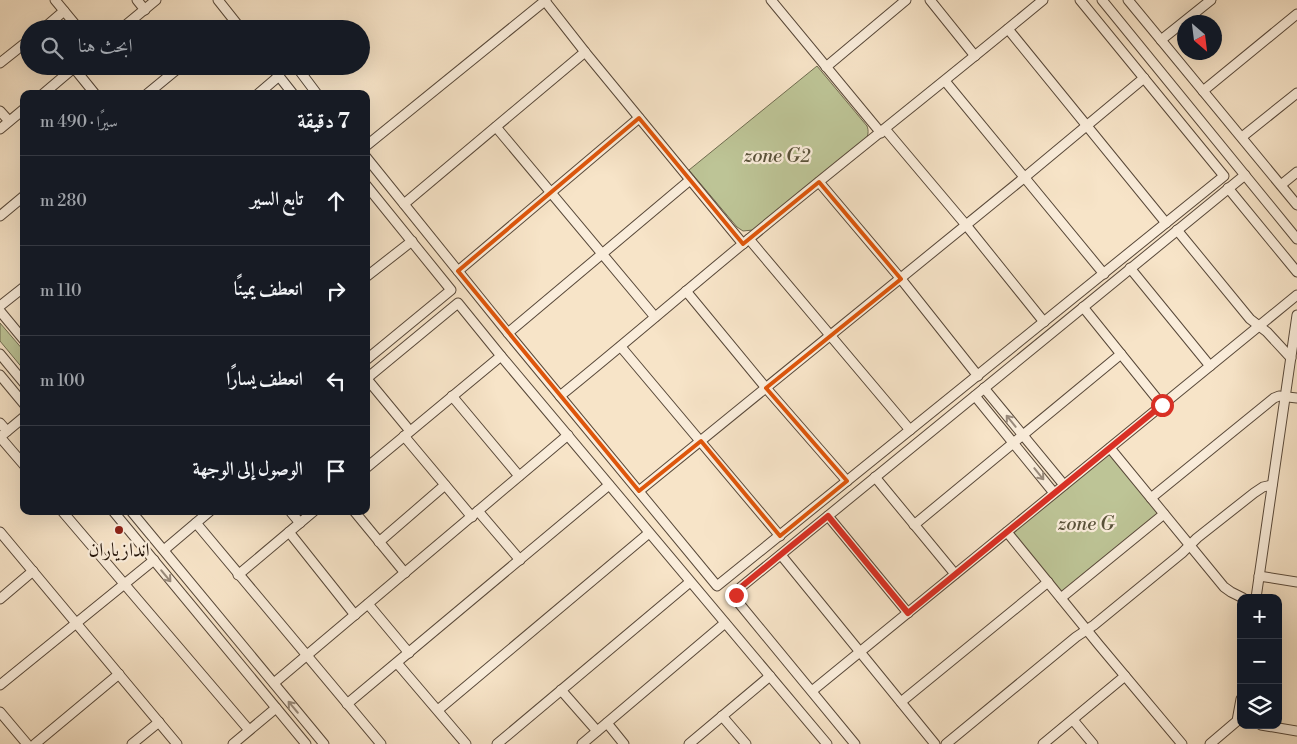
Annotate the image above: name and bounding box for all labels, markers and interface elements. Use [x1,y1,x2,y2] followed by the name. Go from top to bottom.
[1177,15,1222,60] north arrow
[20,20,370,75] search box
[38,34,66,62] icon: search
[78,34,133,58] text: ابحث هنا
[298,109,350,135] text: 7 دقيقة
[40,112,118,132] text: سيرًا · 490 m
[744,144,811,168] park label: zone G2
[250,187,303,211] text: تابع السير
[322,187,350,215] icon: ahead
[40,191,87,211] text: 280 m
[234,277,303,301] text: انعطف يمينًا
[322,277,350,305] icon: right
[40,281,82,301] text: 110 m
[226,367,303,391] text: انعطف يسارًا
[322,367,350,395] icon: left
[40,371,85,391] text: 100 m
[1151,394,1174,417] route start
[1005,414,1017,427] one-way arrow
[193,457,303,481] text: الوصول إلى الوجهة
[322,457,350,485] icon: arrive
[1033,468,1044,481] one-way arrow
[1058,512,1115,536] park label: zone G
[113,524,125,536] marker: اندازياران
[88,538,150,562] place label: اندازياران
[161,569,172,582] one-way arrow
[725,584,748,607] route end
[1237,594,1282,729] map controls
[1237,594,1282,639] button: +
[1237,639,1282,684] button: −
[1237,684,1282,729] button: layers
[287,700,298,713] one-way arrow

